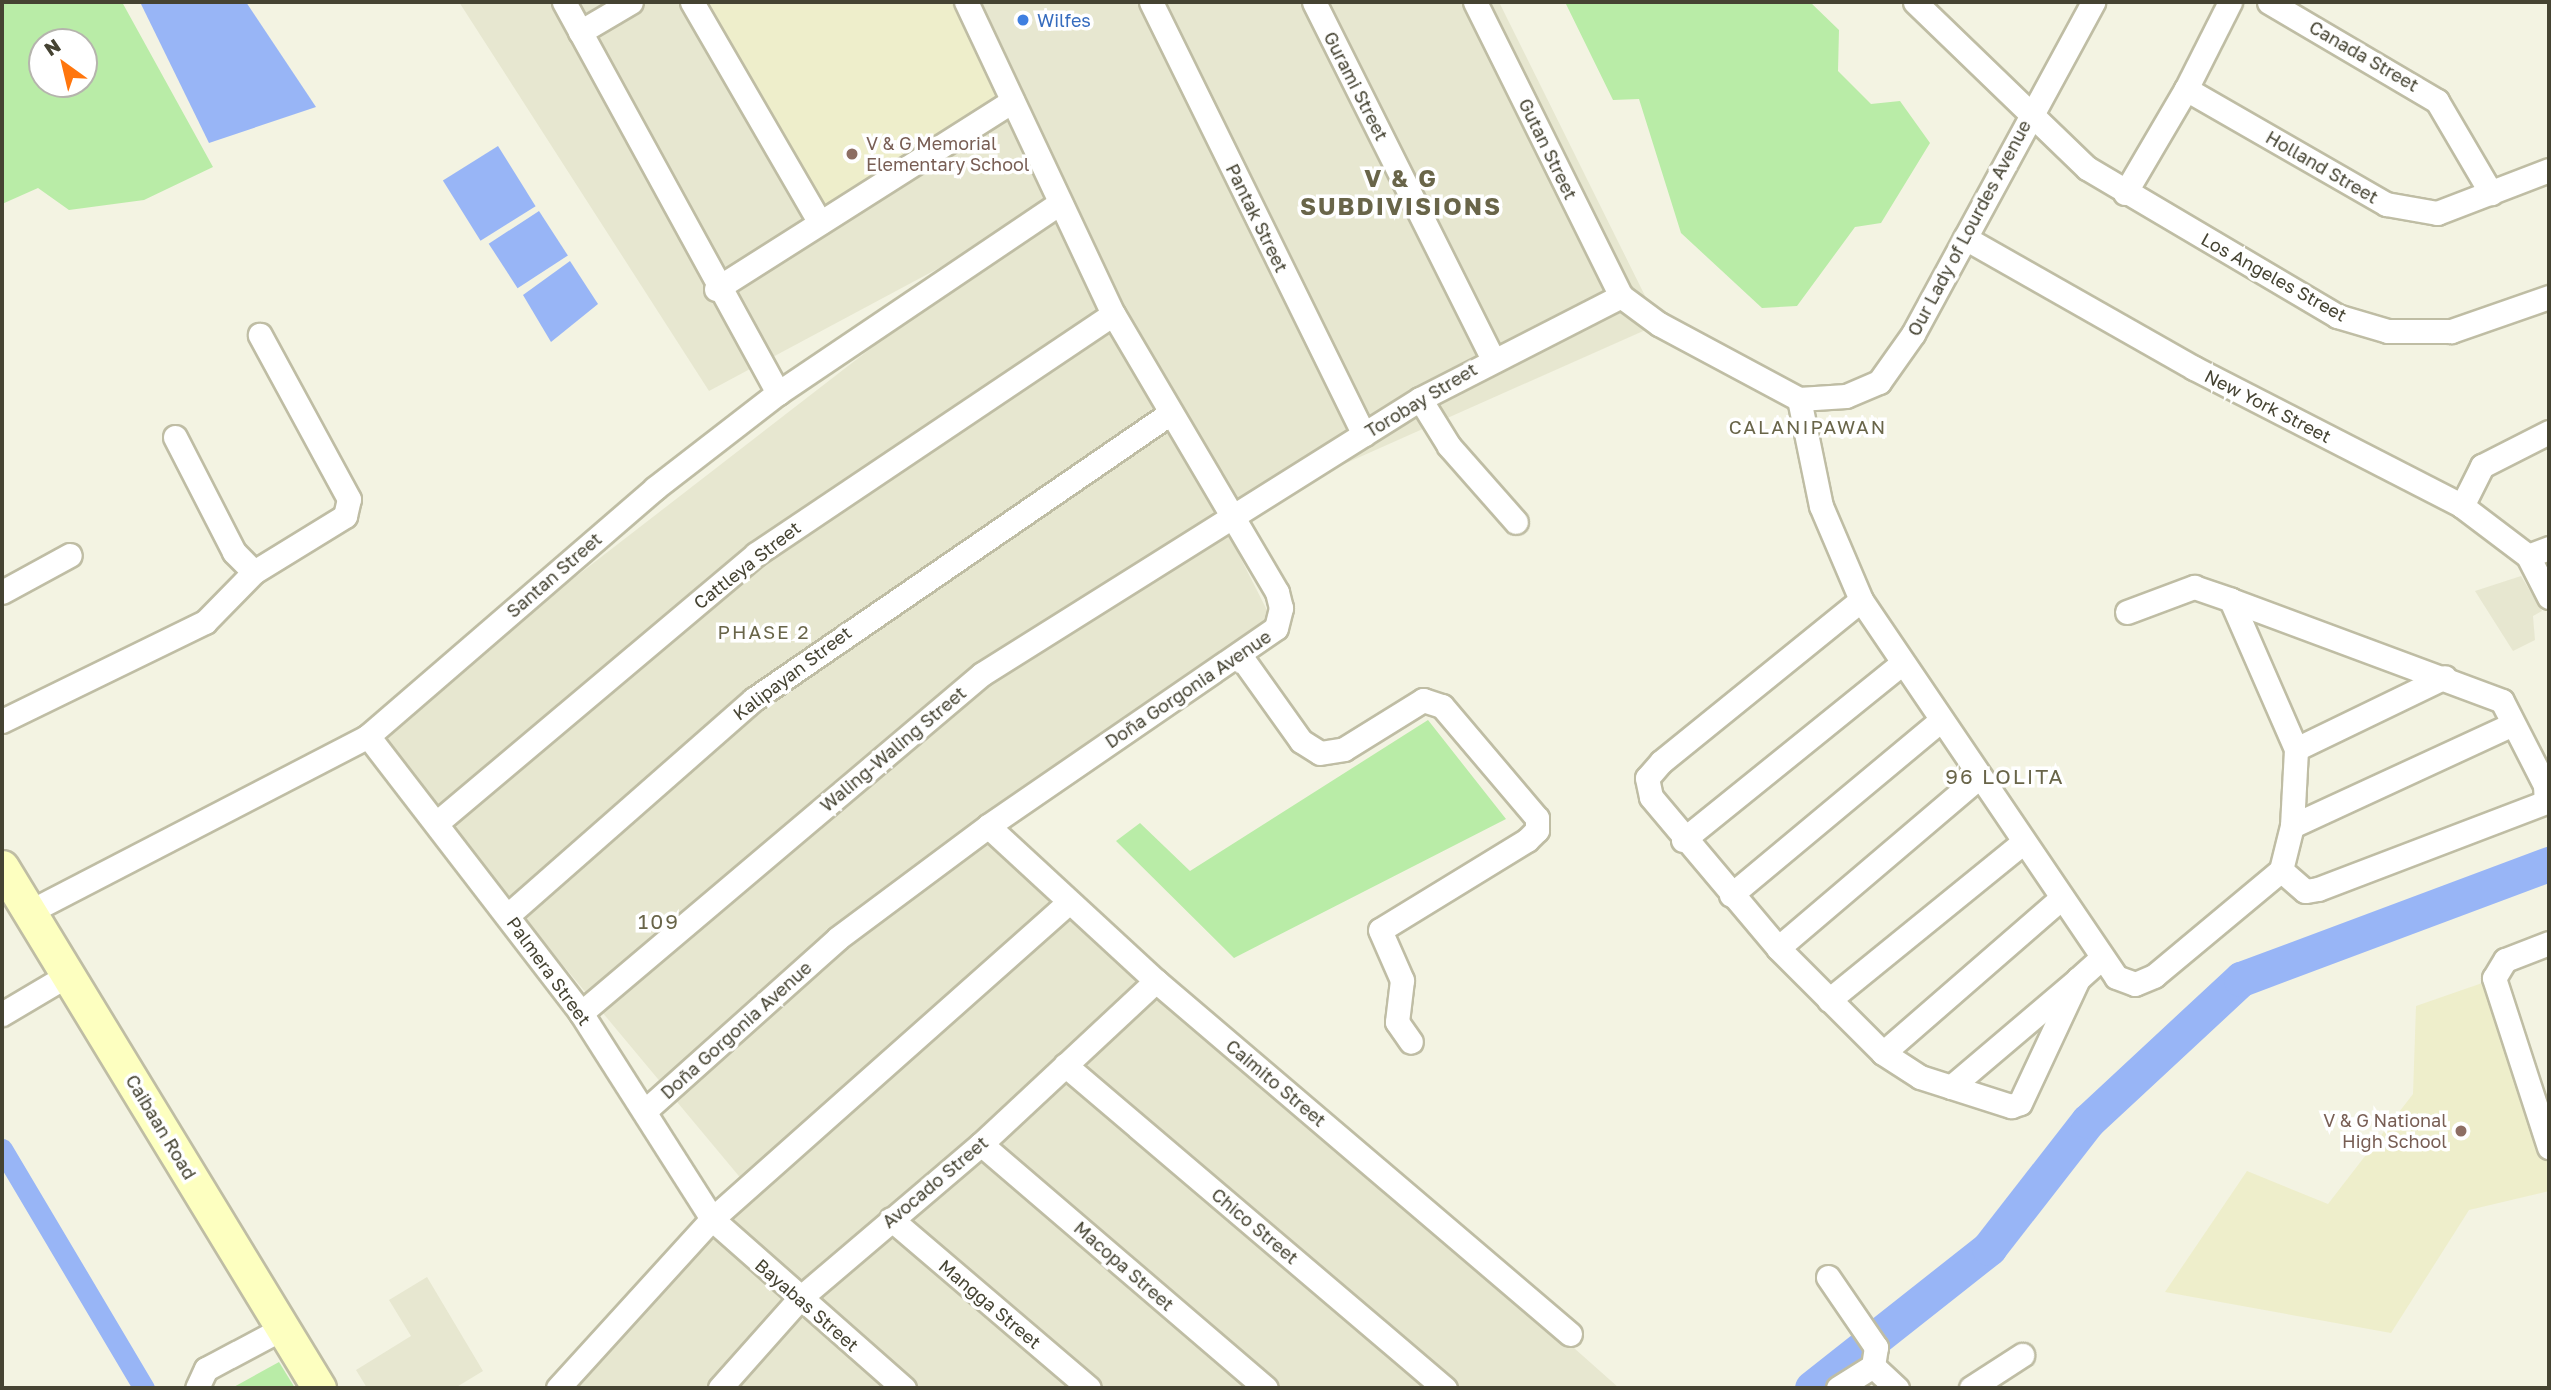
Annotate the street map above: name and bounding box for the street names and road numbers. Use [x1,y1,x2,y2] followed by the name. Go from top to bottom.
[2305,16,2423,96] street label: Canada Street
[1319,28,1393,144] street label: Gurami Street
[1514,95,1582,203] street label: Gutan Street
[1903,116,2035,340] street label: Our Lady of Lourdes Avenue
[2262,126,2382,208] street label: Holland Street
[1221,160,1293,276] street label: Pantak Street
[2198,228,2350,326] street label: Los Angeles Street
[1361,358,1481,442] street label: Torobay Street
[2201,365,2335,447] street label: New York Street
[689,517,805,613] street label: Cattleya Street
[502,528,606,622] street label: Santan Street
[729,622,855,724] street label: Kalipayan Street
[1101,625,1275,753] street label: Doña Gorgonia Avenue
[816,682,970,816] street label: Waling-Waling Street
[502,913,596,1029] street label: Palmera Street
[656,957,816,1103] street label: Doña Gorgonia Avenue
[1222,1035,1330,1131] street label: Caimito Street
[121,1071,201,1183] street label: Caibaan Road
[878,1132,992,1232] street label: Avocado Street
[1207,1183,1303,1269] street label: Chico Street
[1070,1217,1178,1315] street label: Macopa Street
[751,1254,863,1356] street label: Bayabas Street
[934,1255,1046,1353] street label: Mangga Street

